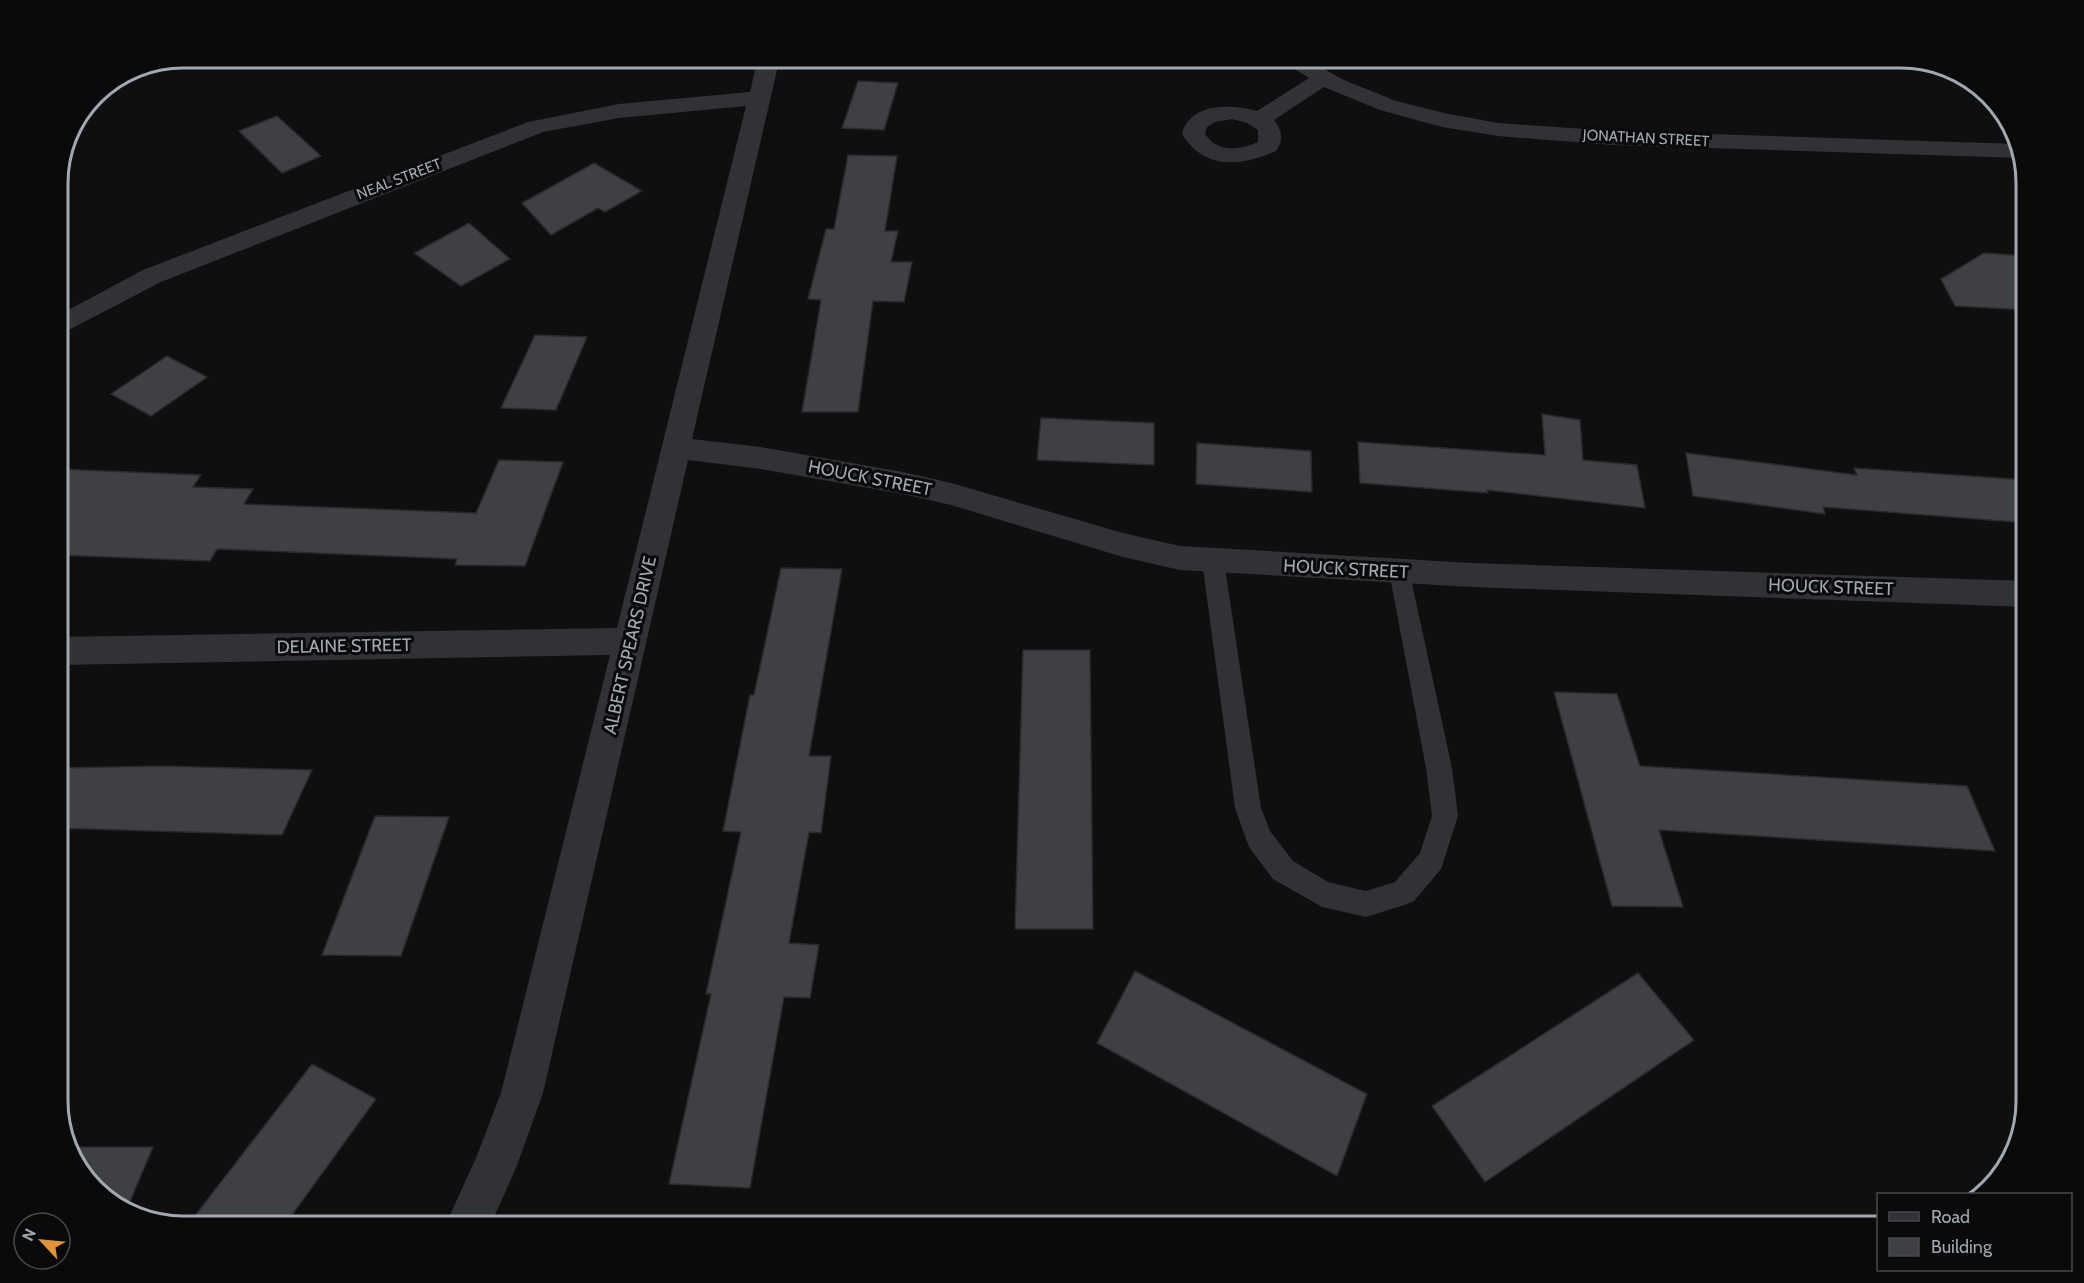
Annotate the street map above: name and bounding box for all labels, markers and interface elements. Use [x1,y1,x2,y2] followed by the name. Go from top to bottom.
[1581,126,1710,150] street label: JONATHAN STREET
[354,155,444,203] street label: NEAL STREET
[806,455,934,501] street label: HOUCK STREET
[599,554,661,736] street label: ALBERT SPEARS DRIVE
[1283,555,1410,583] street label: HOUCK STREET
[1768,574,1894,600] street label: HOUCK STREET
[276,634,412,658] street label: DELAINE STREET
[1877,1193,2072,1271] legend
[1931,1206,1970,1228] text: Road
[12,1211,72,1271] north arrow
[18,1225,40,1244] text: N
[1931,1236,1993,1258] text: Building

